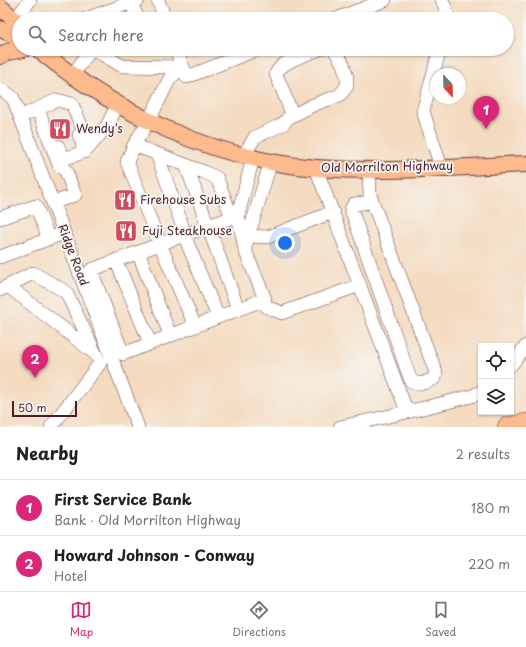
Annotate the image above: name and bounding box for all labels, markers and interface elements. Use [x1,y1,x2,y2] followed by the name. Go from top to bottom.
[12,12,514,56] search box
[26,23,48,45] icon: search
[58,23,144,46] text: Search here
[430,68,466,104] north arrow
[473,96,499,129] pin: 1
[47,116,73,142] restaurant icon: Wendy's
[76,119,123,137] place label: Wendy's
[321,156,453,176] street label: Old Morrilton Highway
[112,187,138,213] restaurant icon: Firehouse Subs
[140,190,227,208] place label: Firehouse Subs
[113,218,139,244] restaurant icon: Fuji Steakhouse
[54,221,94,288] street label: Ridge Road
[142,221,232,239] place label: Fuji Steakhouse
[275,233,295,253] your location
[478,343,514,415] map controls
[478,343,514,379] button: locate
[22,345,48,378] pin: 2
[478,379,514,415] button: layers
[12,399,77,418] scale bar
[18,399,47,416] text: 50 m
[16,440,78,466] text: Nearby
[456,444,510,463] text: 2 results
[54,487,192,510] text: First Service Bank
[26,498,32,517] text: 1
[471,498,510,517] text: 180 m
[54,510,241,529] text: Bank · Old Morrilton Highway
[54,543,255,566] text: Howard Johnson - Conway
[24,554,34,573] text: 2
[468,554,510,573] text: 220 m
[54,566,87,585] text: Hotel
[70,599,93,640] tab: Map
[232,599,286,640] tab: Directions
[425,599,456,640] tab: Saved

